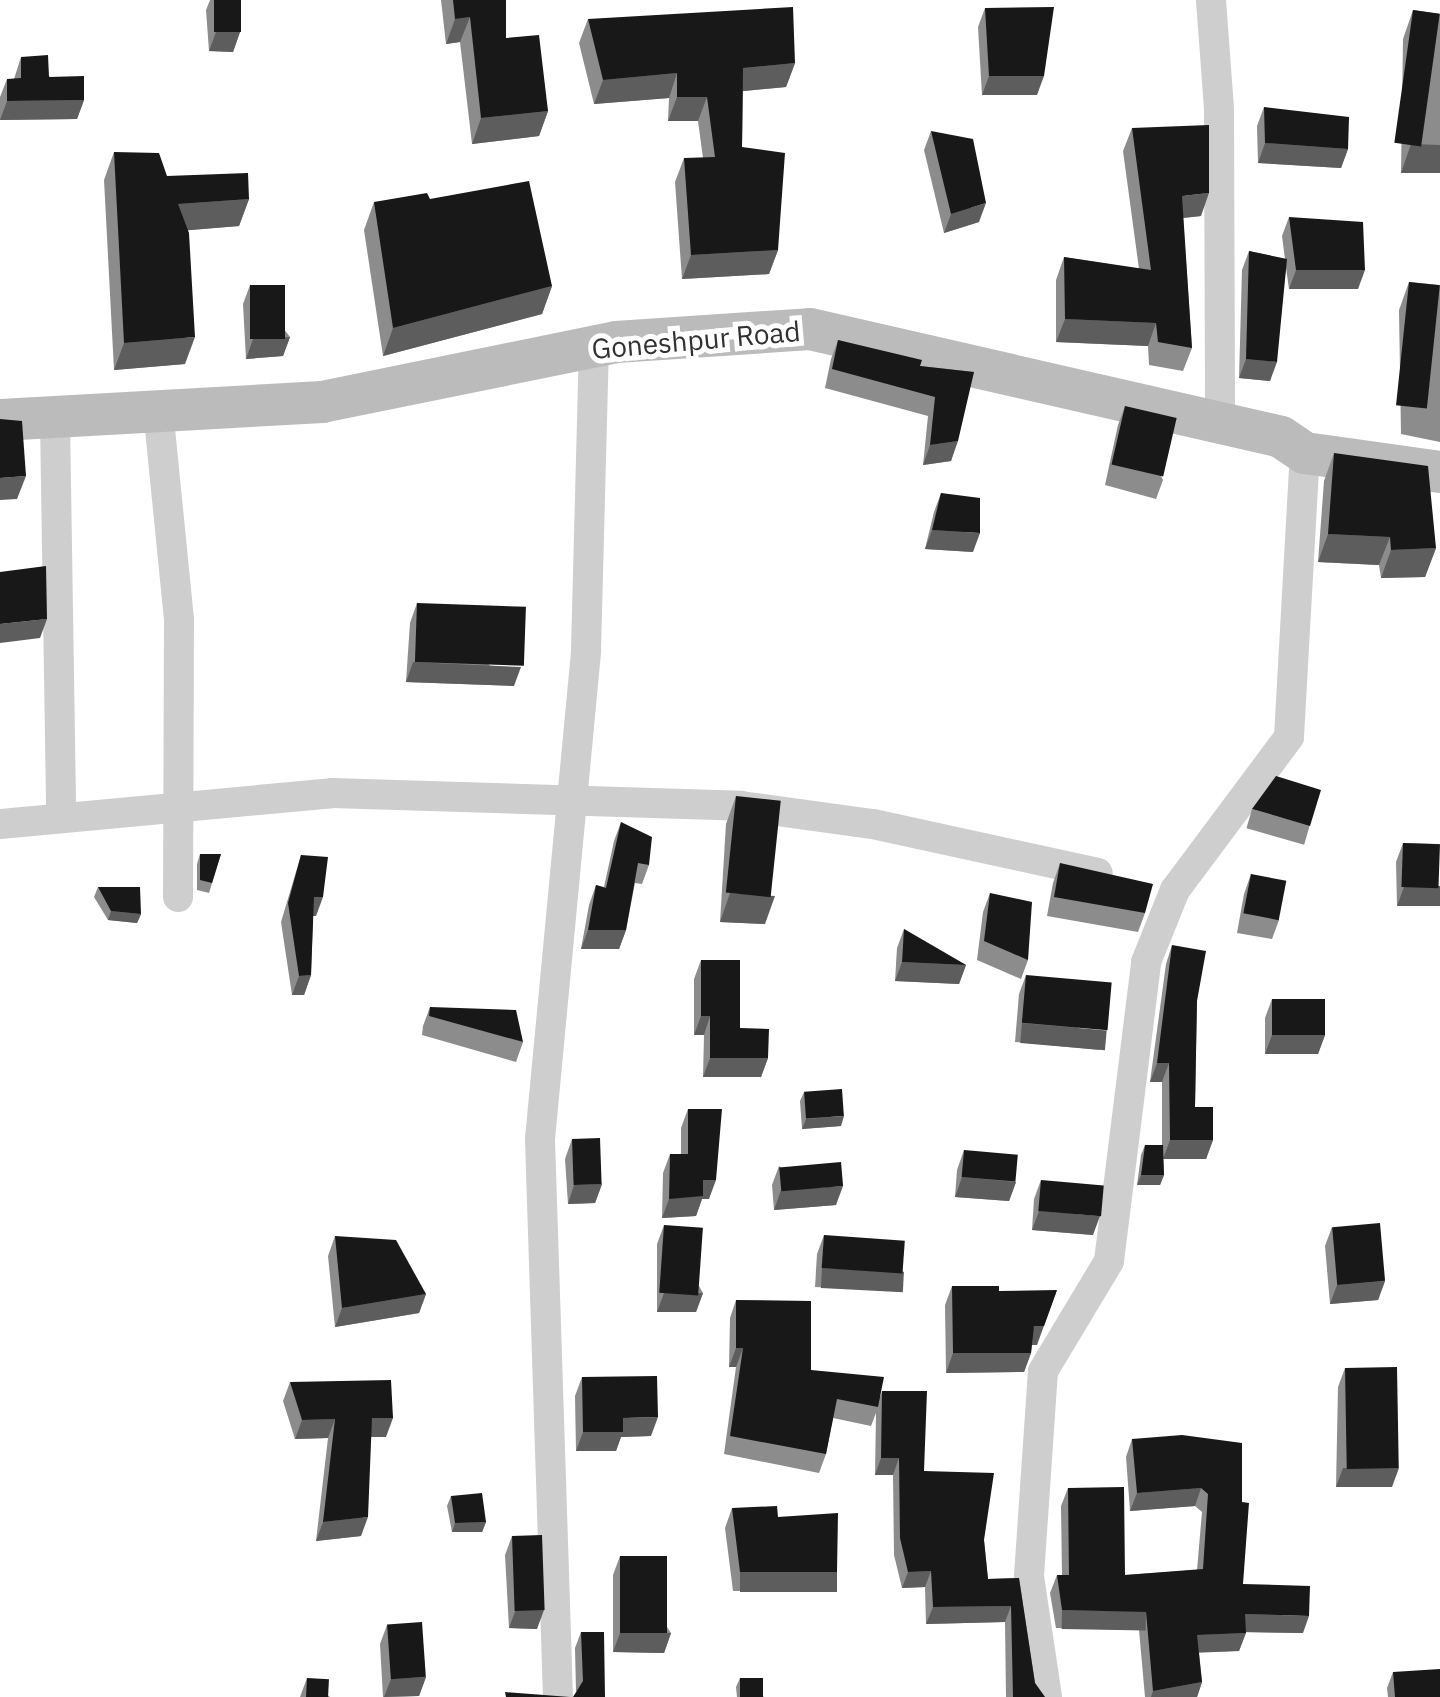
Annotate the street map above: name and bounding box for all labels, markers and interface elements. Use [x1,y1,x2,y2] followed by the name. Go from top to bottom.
[590,314,802,366] street label: Goneshpur Road

